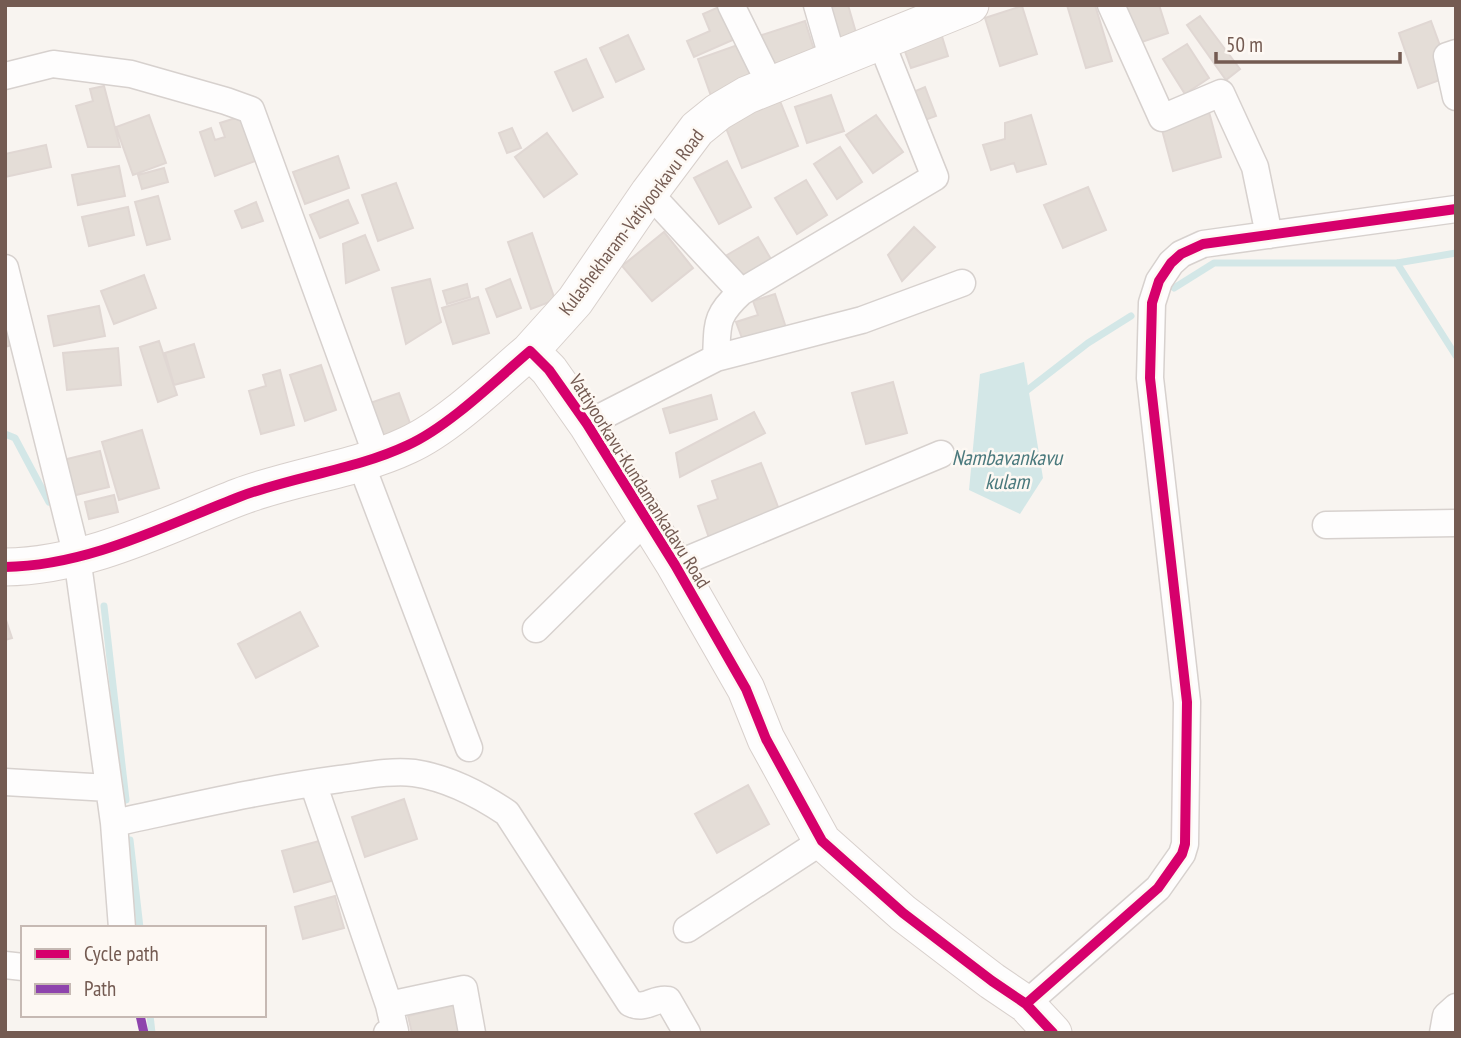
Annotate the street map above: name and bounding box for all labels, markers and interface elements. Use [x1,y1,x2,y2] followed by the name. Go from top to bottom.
[1216,21,1400,65] scale bar
[1226,31,1263,58] text: 50 m
[553,124,709,320] street label: Kulashekharam-Vatiyoorkavu Road
[564,369,716,592] street label: Vattiyoorkavu-Kundamankadavu Road
[952,444,1064,495] water label: Nambavankavu kulam
[21,926,266,1017] legend
[84,940,159,967] text: Cycle path
[84,975,116,1002] text: Path

